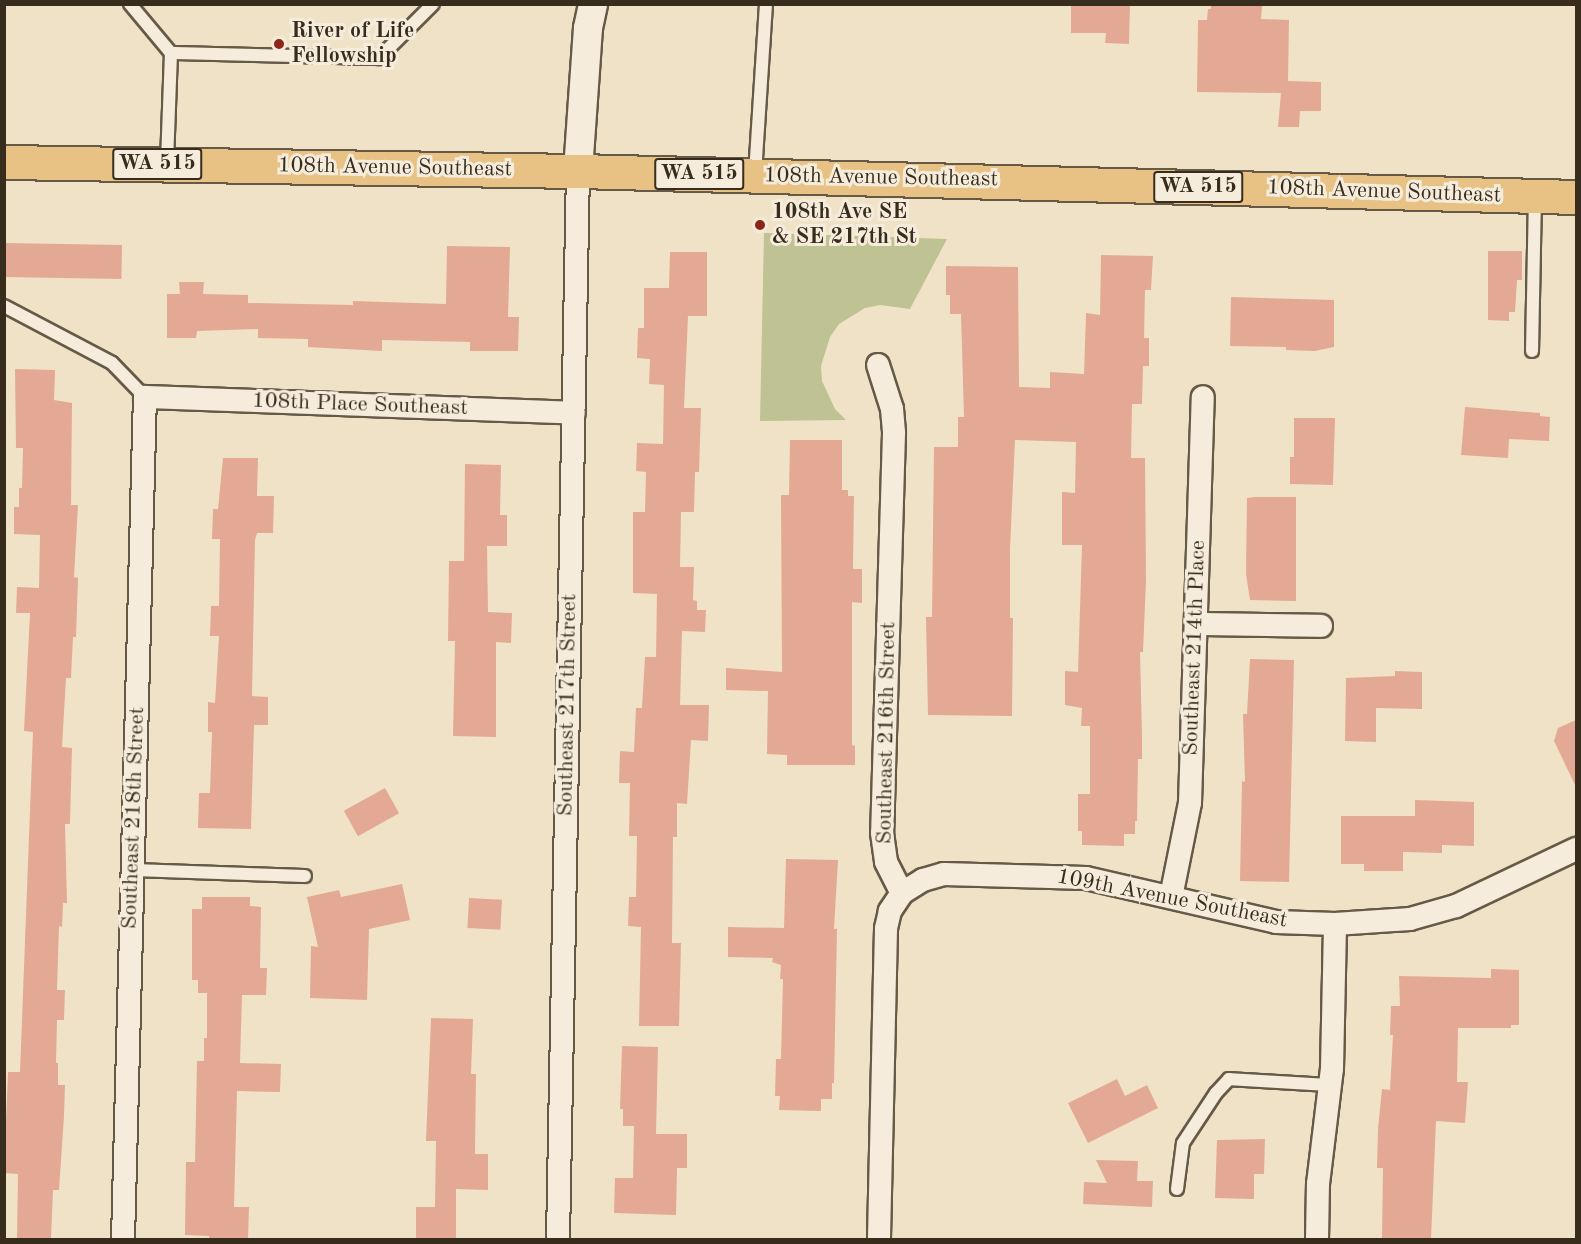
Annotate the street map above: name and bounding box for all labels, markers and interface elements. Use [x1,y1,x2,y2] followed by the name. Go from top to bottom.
[291,18,414,70] place label: River of Life Fellowship
[272,37,286,51] marker: River of Life Fellowship
[112,146,202,182] road number: WA 515
[278,153,512,183] street label: 108th Avenue Southeast
[654,156,744,192] road number: WA 515
[764,163,998,193] street label: 108th Avenue Southeast
[1153,169,1243,205] road number: WA 515
[1266,175,1502,209] street label: 108th Avenue Southeast
[772,199,917,250] place label: 108th Ave SE & SE 217th St
[753,218,767,232] marker: 108th Ave SE & SE 217th St
[252,388,468,422] street label: 108th Place Southeast
[1178,540,1212,756] street label: Southeast 214th Place
[553,593,583,817] street label: Southeast 217th Street
[872,621,902,845] street label: Southeast 216th Street
[117,706,151,930] street label: Southeast 218th Street
[1054,864,1290,934] street label: 109th Avenue Southeast

